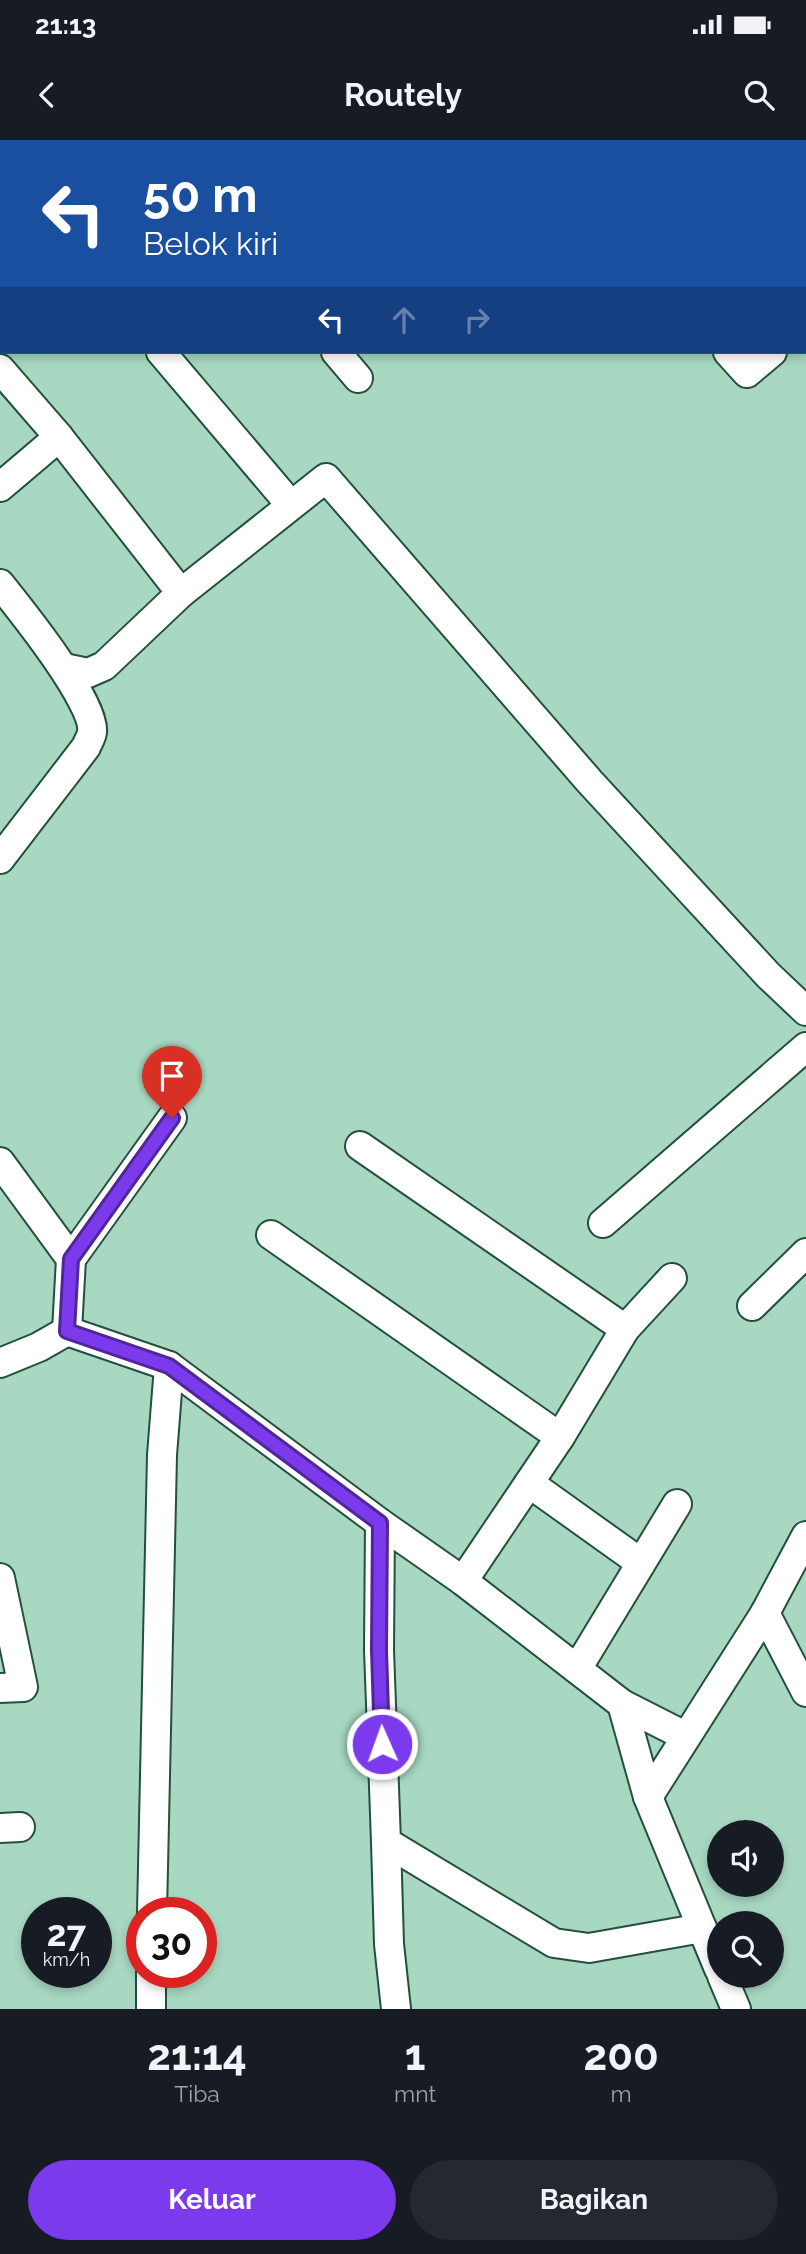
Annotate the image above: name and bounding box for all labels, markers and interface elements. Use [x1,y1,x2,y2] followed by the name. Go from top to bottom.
[35,10,96,40] text: 21:13
[28,76,66,114] icon: back
[344,76,462,113] text: Routely
[740,76,778,114] icon: search
[143,166,258,223] text: 50 m
[28,168,119,259] icon: left
[143,225,278,262] text: Belok kiri
[312,301,350,339] icon: left
[385,301,423,339] icon: ahead
[458,301,496,339] icon: right
[142,1046,202,1118] pin
[153,1057,191,1095] icon: arrive
[345,1707,419,1781] position arrow
[707,1820,784,1988] map controls
[707,1820,784,1897] button: sound
[126,1897,217,1988] speed limit sign: 30
[707,1911,784,1988] button: search
[47,1913,86,1954] text: 27
[43,1949,90,1970] text: km/h
[147,2031,247,2080] text: 21:14
[405,2031,425,2080] text: 1
[583,2031,659,2080] text: 200
[174,2080,220,2107] text: Tiba
[394,2080,436,2107] text: mnt
[611,2080,632,2107] text: m
[28,2160,396,2240] button: Keluar
[410,2160,778,2240] button: Bagikan

